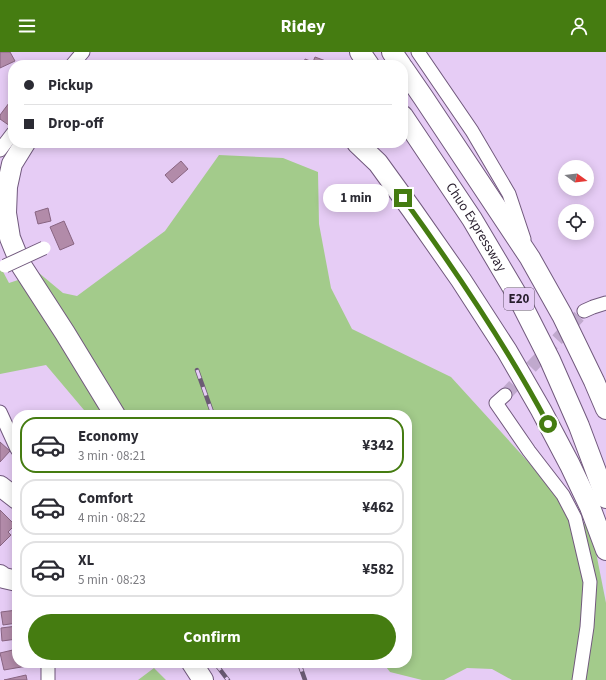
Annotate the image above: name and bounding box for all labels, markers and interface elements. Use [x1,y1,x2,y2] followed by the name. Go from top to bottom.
[281,14,325,39] text: Ridey
[16,15,38,37] icon: menu
[568,15,590,37] icon: person
[48,75,93,96] text: Pickup
[48,113,103,134] text: Drop-off
[558,160,594,196] north arrow
[558,160,594,240] map controls
[440,179,511,276] street label: Chuo Expressway
[323,184,389,212] callout: 1 min
[340,189,372,207] text: 1 min
[394,189,412,207] route end
[558,204,594,240] button: locate
[504,288,534,310] road number: E20
[539,415,557,433] route start
[78,426,139,447] text: Economy
[30,427,66,463] icon: car
[362,435,394,456] text: ¥342
[78,447,146,465] text: 3 min · 08:21
[78,488,133,509] text: Comfort
[30,489,66,525] icon: car
[362,497,394,518] text: ¥462
[78,509,146,527] text: 4 min · 08:22
[78,550,94,571] text: XL
[30,551,66,587] icon: car
[362,559,394,580] text: ¥582
[78,571,146,589] text: 5 min · 08:23
[28,614,396,660] button: Confirm

